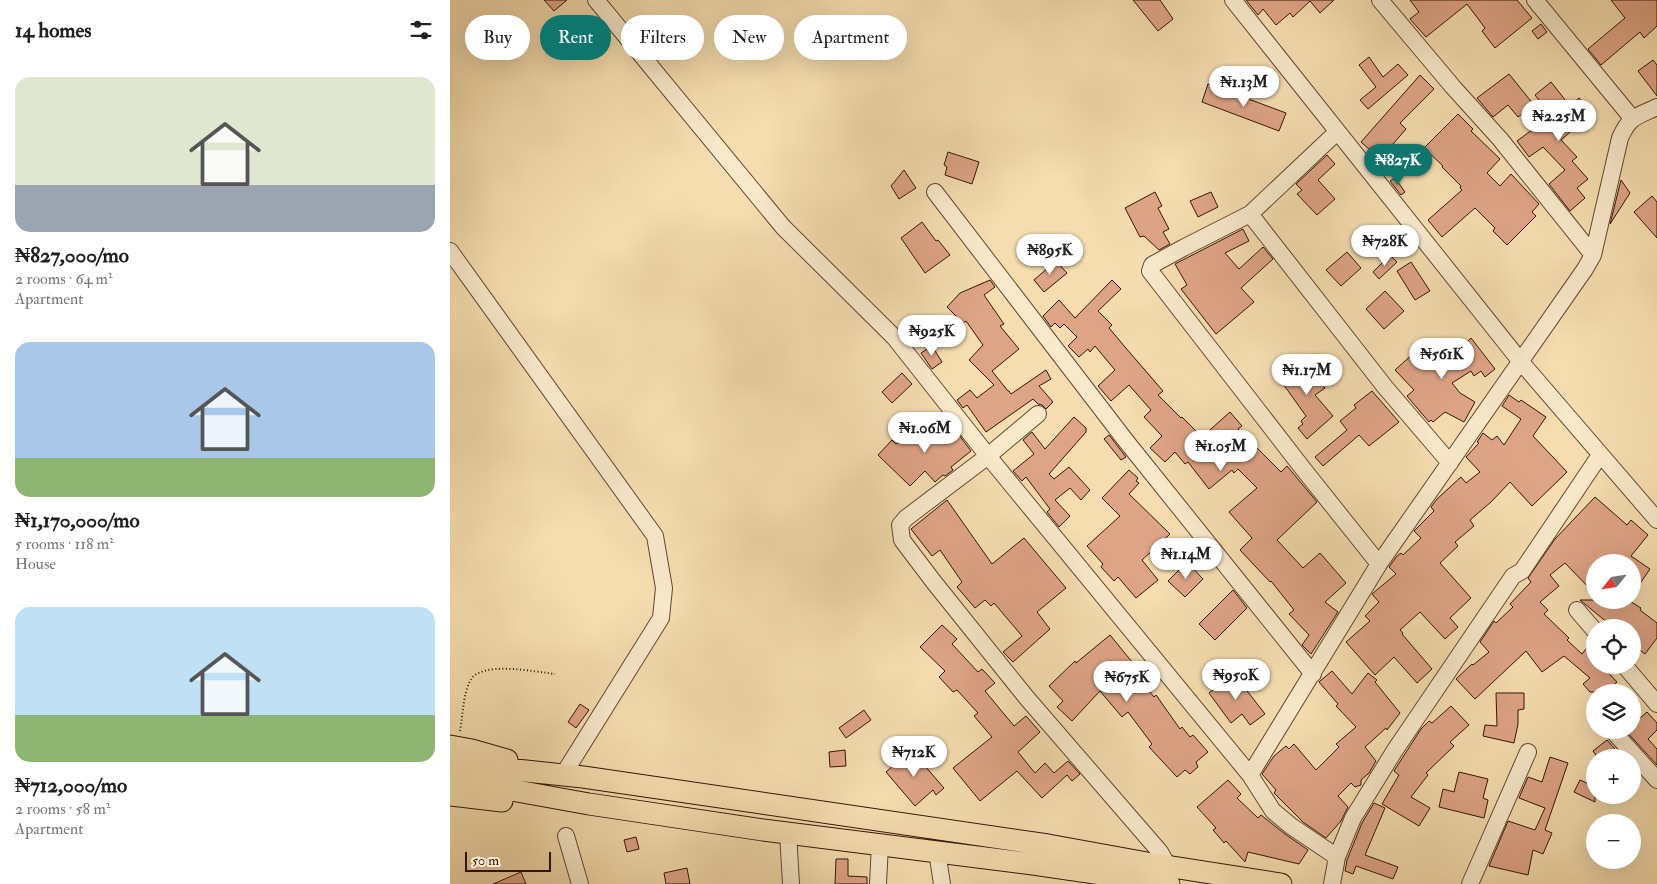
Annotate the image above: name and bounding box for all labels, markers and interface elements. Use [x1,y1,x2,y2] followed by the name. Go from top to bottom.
[465,15,530,60] chip: Buy
[540,15,611,60] chip: Rent
[621,15,704,60] chip: Filters
[714,15,784,60] chip: New
[794,15,907,60] chip: Apartment
[407,16,435,44] icon: filters
[15,17,92,44] text: 14 homes
[1203,66,1285,108] pin: ₦1.13M
[1220,72,1268,92] text: ₦1.13M
[1518,100,1600,142] pin: ₦2.25M
[1532,106,1586,126] text: ₦2.25M
[180,109,270,199] icon: home
[1363,144,1433,186] pin: ₦827K
[1375,150,1421,170] text: ₦827K
[1350,224,1420,267] pin: ₦728K
[1362,231,1408,251] text: ₦728K
[1015,234,1085,276] pin: ₦895K
[1027,240,1073,260] text: ₦895K
[15,242,129,269] text: ₦827,000/mo
[15,269,113,289] text: 2 rooms · 64 m²
[15,289,83,309] text: Apartment
[897,314,967,357] pin: ₦925K
[909,321,955,341] text: ₦925K
[1407,338,1477,380] pin: ₦561K
[1420,344,1464,364] text: ₦561K
[1266,354,1348,396] pin: ₦1.17M
[1283,360,1331,380] text: ₦1.17M
[180,374,270,464] icon: home
[884,412,966,454] pin: ₦1.06M
[899,418,951,438] text: ₦1.06M
[1180,430,1262,472] pin: ₦1.05M
[1195,436,1247,456] text: ₦1.05M
[15,507,140,534] text: ₦1,170,000/mo
[15,534,114,554] text: 5 rooms · 118 m²
[1145,538,1227,580] pin: ₦1.14M
[1161,544,1211,564] text: ₦1.14M
[15,554,56,574] text: House
[1586,554,1641,609] north arrow
[1586,554,1641,869] map controls
[1586,619,1641,674] button: locate
[180,639,270,729] icon: home
[1201,658,1271,701] pin: ₦950K
[1092,660,1162,703] pin: ₦675K
[1213,665,1259,685] text: ₦950K
[1104,667,1150,687] text: ₦675K
[1586,684,1641,739] button: layers
[879,736,949,778] pin: ₦712K
[892,742,936,762] text: ₦712K
[1586,749,1641,804] button: +
[15,772,127,799] text: ₦712,000/mo
[15,799,110,819] text: 2 rooms · 58 m²
[1586,814,1641,869] button: −
[15,819,83,839] text: Apartment
[465,849,551,872] scale bar
[472,852,499,869] text: 50 m

